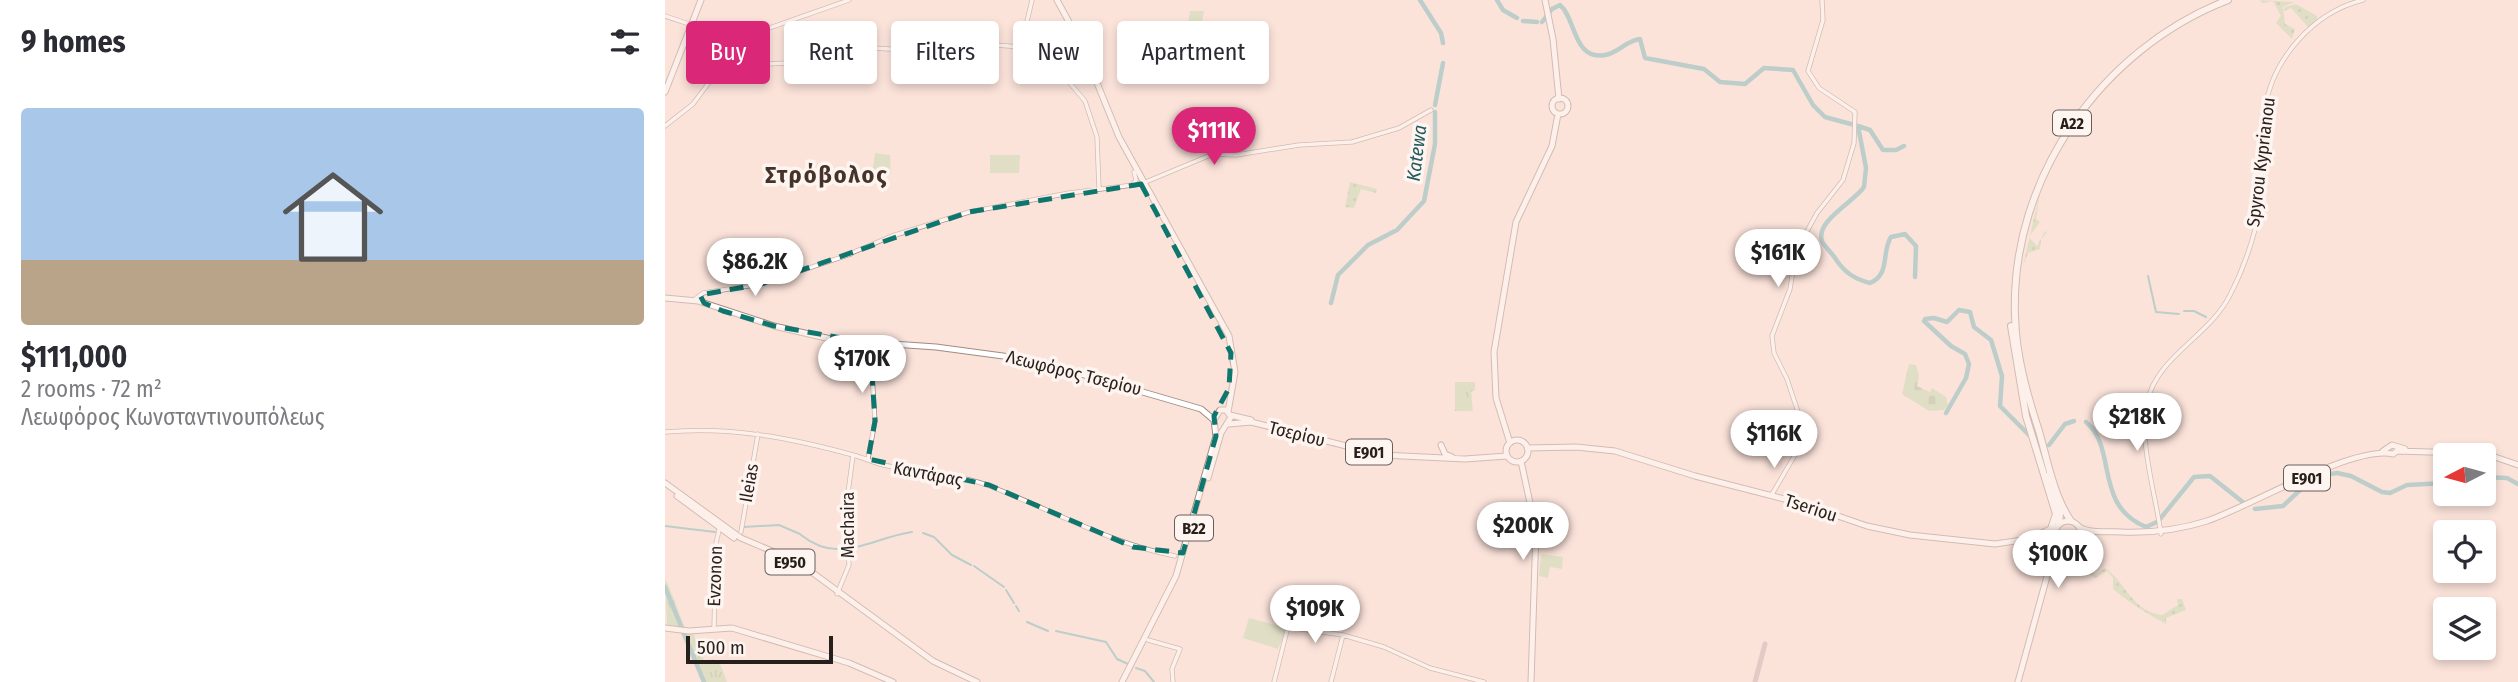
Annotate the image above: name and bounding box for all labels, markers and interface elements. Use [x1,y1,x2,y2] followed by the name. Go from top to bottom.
[686,21,770,84] chip: Buy
[784,21,877,84] chip: Rent
[891,21,999,84] chip: Filters
[1013,21,1103,84] chip: New
[1117,21,1269,84] chip: Apartment
[606,23,644,61] icon: filters
[21,24,126,60] text: 9 homes
[2242,96,2280,228] street label: Spyrou Kyprianou
[1165,108,1263,167] pin: $111K
[2053,111,2091,136] road number: A22
[1188,116,1240,144] text: $111K
[1402,124,1431,183] water label: Katewa
[270,154,396,280] icon: home
[765,161,889,189] district label: Στρόβολος
[1729,230,1827,289] pin: $161K
[698,238,812,298] pin: $86.2K
[1751,238,1805,266] text: $161K
[723,247,787,275] text: $86.2K
[813,336,911,395] pin: $170K
[21,339,127,375] text: $111,000
[834,344,890,372] text: $170K
[1004,346,1144,400] street label: Λεωφόρος Τσερίου
[21,375,162,403] text: 2 rooms · 72 m²
[2088,393,2186,453] pin: $218K
[2109,402,2165,430] text: $218K
[21,403,324,431] text: Λεωφόρος Κωνσταντινουπόλεως
[1725,410,1823,470] pin: $116K
[1267,416,1327,452] street label: Τσερίου
[1746,419,1802,447] text: $116K
[1346,440,1392,464] road number: E901
[2433,443,2495,506] north arrow
[2433,443,2496,660] map controls
[892,457,965,492] street label: Καντάρας
[735,461,763,504] street label: Ileias
[2284,466,2330,491] road number: E901
[1782,489,1840,527] street label: Tseriou
[837,491,859,558] street label: Machaira
[1474,503,1572,562] pin: $200K
[1493,511,1553,539] text: $200K
[1175,516,1213,540] road number: B22
[2433,520,2496,583] button: locate
[2009,530,2107,590] pin: $100K
[2029,539,2087,567] text: $100K
[703,545,727,607] street label: Evzonon
[765,550,815,575] road number: E950
[1266,586,1364,645] pin: $109K
[1286,594,1344,622] text: $109K
[2433,597,2496,660] button: layers
[686,633,833,665] scale bar
[697,636,745,659] text: 500 m

